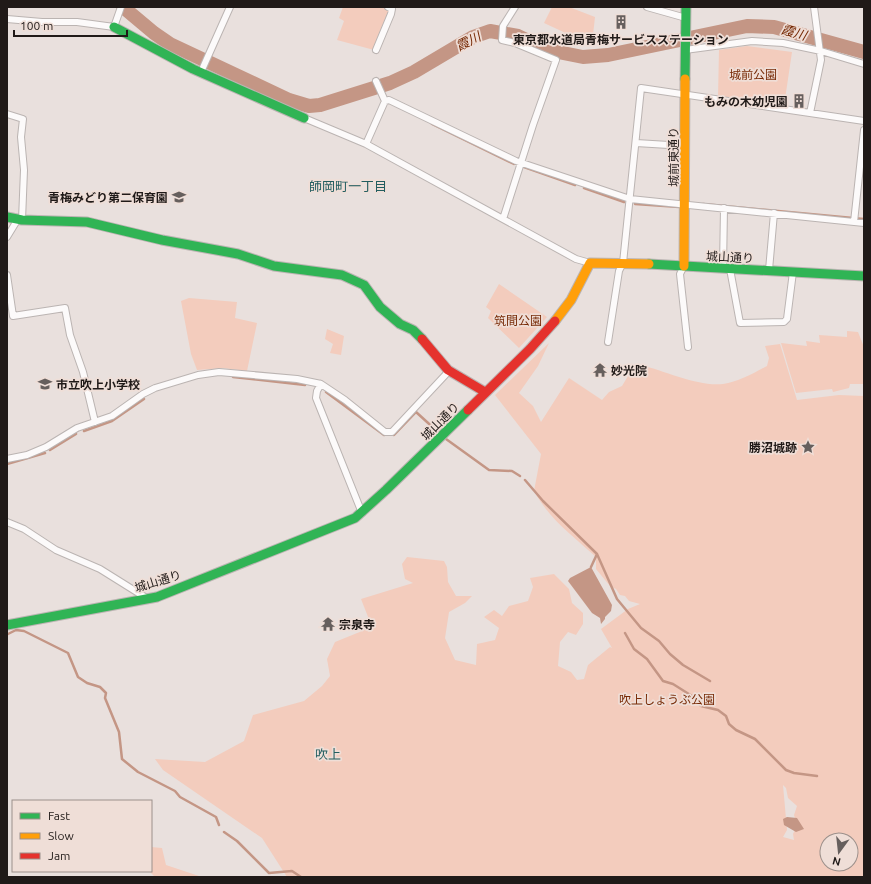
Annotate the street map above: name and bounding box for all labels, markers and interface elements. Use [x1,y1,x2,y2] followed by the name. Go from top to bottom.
[14,12,127,38] scale bar
[613,14,629,30] building icon: 東京都水道局青梅サービスステーション
[20,19,53,32] text: 100 m
[780,22,810,43] water label: 霞川
[453,28,485,53] water label: 霞川
[513,33,729,46] place label: 東京都水道局青梅サービスステーション
[729,68,777,81] park label: 城前公園
[791,93,807,109] building icon: もみの木幼児園
[704,95,788,108] place label: もみの木幼児園
[667,127,680,187] street label: 城前東通り
[309,179,387,193] district label: 師岡町一丁目
[171,189,187,205] school or university icon: 青梅みどり第二保育園
[48,191,168,204] place label: 青梅みどり第二保育園
[706,249,754,265] street label: 城山通り
[494,314,542,327] park label: 筑間公園
[592,362,608,378] temple icon: 妙光院
[611,364,647,377] place label: 妙光院
[37,376,53,392] school or university icon: 市立吹上小学校
[56,378,140,391] place label: 市立吹上小学校
[418,399,462,443] street label: 城山通り
[800,439,816,455] place icon: 勝沼城跡
[749,441,797,454] place label: 勝沼城跡
[133,568,183,594] street label: 城山通り
[320,616,336,632] temple icon: 宗泉寺
[339,618,375,631] place label: 宗泉寺
[619,693,715,706] park label: 吹上しょうぶ公園
[315,747,341,761] district label: 吹上
[12,800,152,872] legend
[48,809,70,822] text: Fast
[48,829,74,842] text: Slow
[819,832,859,872] north arrow
[48,849,70,862] text: Jam
[831,855,842,869] text: N

